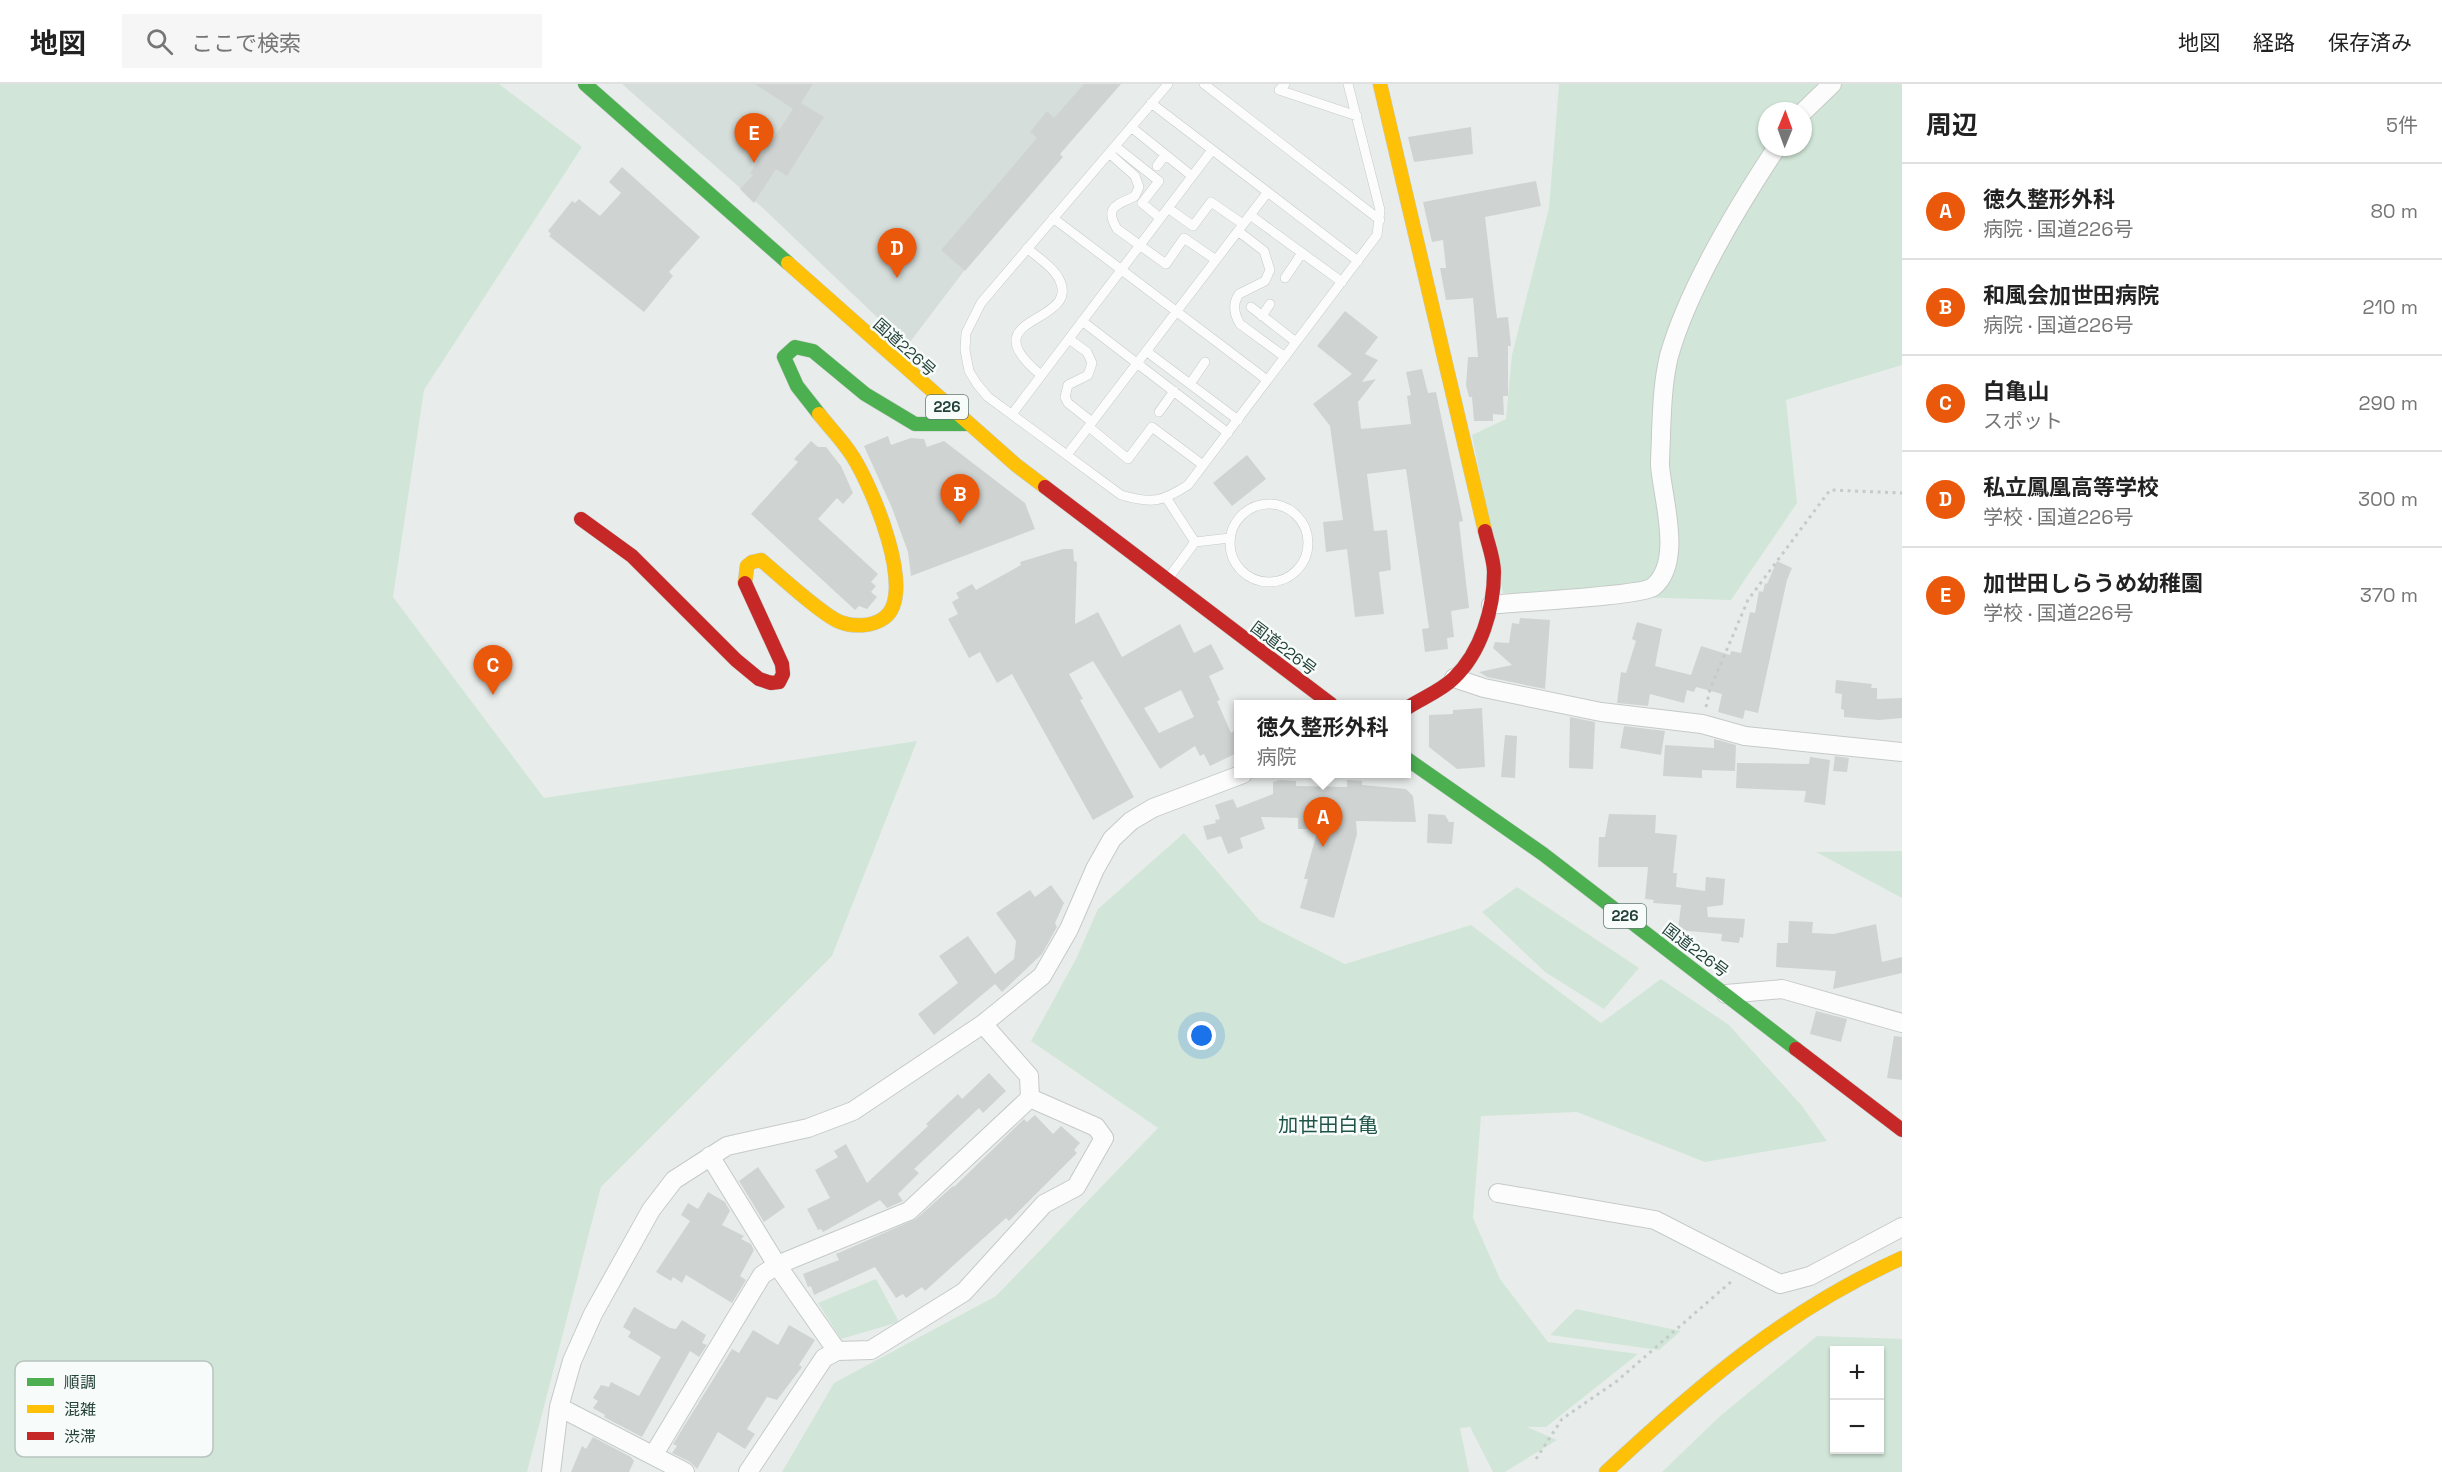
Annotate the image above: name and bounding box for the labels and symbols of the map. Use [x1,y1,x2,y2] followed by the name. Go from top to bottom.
[1758,102,1812,156] north arrow
[734,113,774,163] pin: E
[878,228,916,278] pin: D
[869,314,940,381] street label: 国道226号
[926,395,968,419] road number: 226
[940,474,980,524] pin: B
[1247,617,1321,680] street label: 国道226号
[474,646,512,695] pin: C
[1304,798,1342,847] pin: A
[1604,904,1646,928] road number: 226
[1659,919,1733,982] street label: 国道226号
[1187,1021,1216,1050] your location
[1278,1112,1378,1138] district label: 加世田白亀
[15,1361,213,1457] legend
[64,1372,96,1393] text: 順調
[64,1399,96,1420] text: 混雑
[64,1426,96,1447] text: 渋滞

